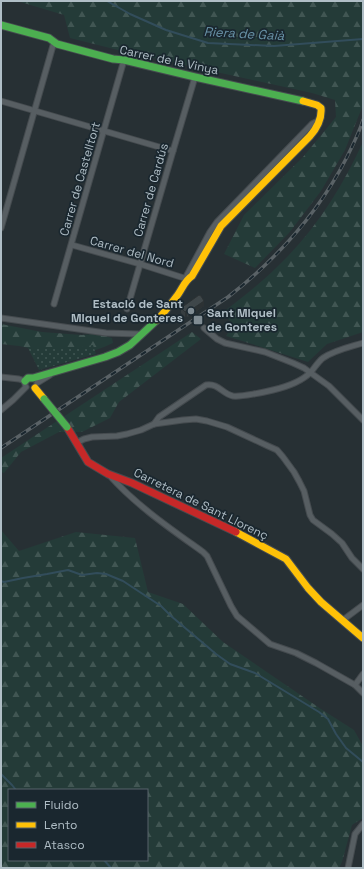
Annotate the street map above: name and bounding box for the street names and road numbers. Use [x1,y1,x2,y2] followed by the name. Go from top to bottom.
[118,42,220,78] street label: Carrer de la Vinya
[56,120,104,238] street label: Carrer de Castelltort
[130,141,172,239] street label: Carrer de Cardús
[88,232,176,272] street label: Carrer del Nord
[131,464,271,544] street label: Carretera de Sant Llorenç

